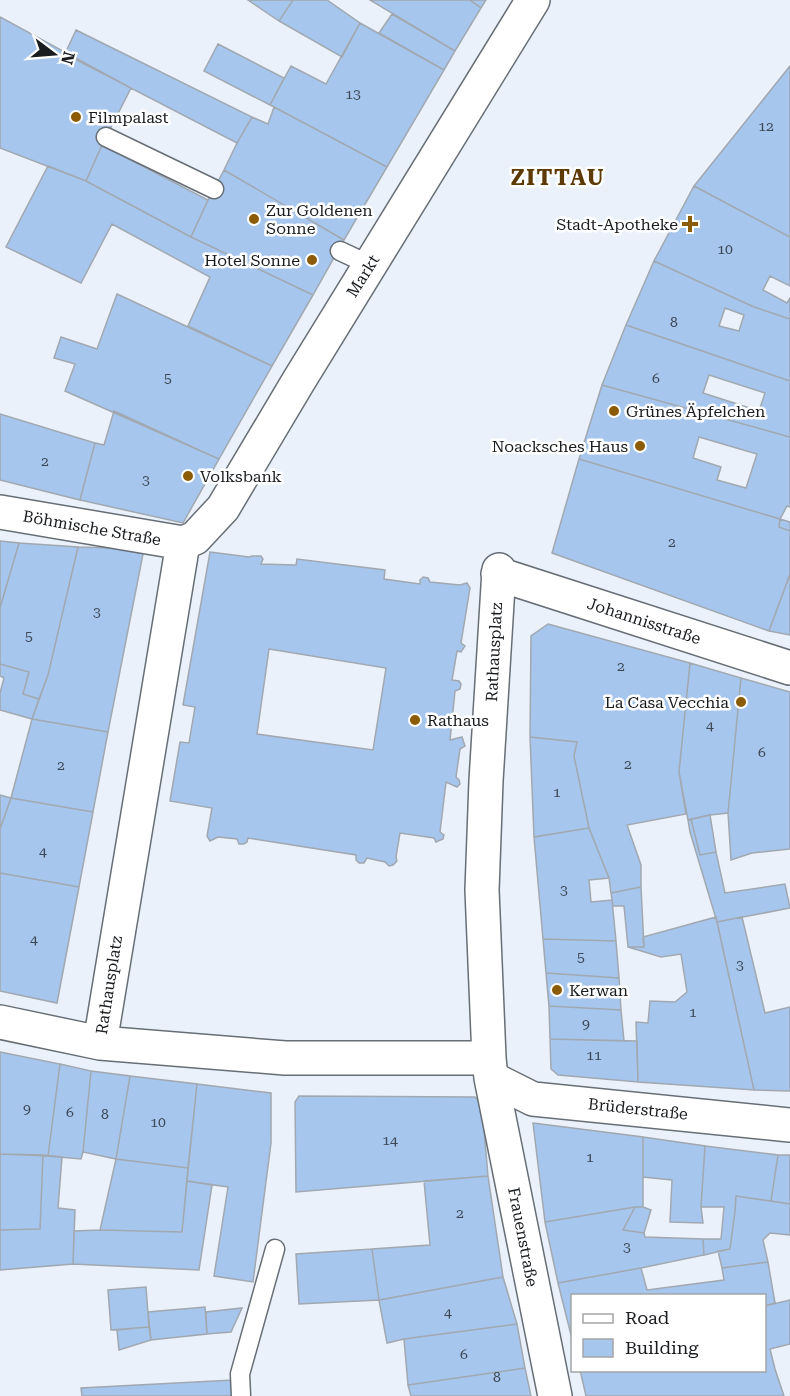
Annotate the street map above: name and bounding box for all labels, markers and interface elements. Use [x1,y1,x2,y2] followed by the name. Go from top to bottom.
[24,24,84,84] north arrow
[57,49,79,67] text: N
[345,86,361,102] house number: 13
[88,108,168,127] place label: Filmpalast
[69,110,83,124] marker: Filmpalast
[758,118,774,134] house number: 12
[511,165,605,190] district label: ZITTAU
[266,201,373,238] place label: Zur Goldenen Sonne
[247,212,261,226] marker: Zur Goldenen Sonne
[556,215,678,234] place label: Stadt-Apotheke
[683,217,697,231] marker: Stadt-Apotheke
[717,241,733,257] house number: 10
[204,251,300,270] place label: Hotel Sonne
[343,251,383,301] street label: Markt
[305,253,319,267] marker: Hotel Sonne
[670,314,678,330] house number: 8
[164,370,172,386] house number: 5
[652,370,660,386] house number: 6
[626,402,765,421] place label: Grünes Äpfelchen
[607,404,621,418] marker: Grünes Äpfelchen
[492,437,628,456] place label: Noacksches Haus
[633,439,647,453] marker: Noacksches Haus
[41,453,49,469] house number: 2
[200,467,282,486] place label: Volksbank
[181,469,195,483] marker: Volksbank
[142,472,150,488] house number: 3
[21,506,163,550] street label: Böhmische Straße
[668,534,676,550] house number: 2
[585,594,703,648] street label: Johannisstraße
[482,601,506,702] street label: Rathausplatz
[93,604,101,620] house number: 3
[25,628,33,644] house number: 5
[617,658,625,674] house number: 2
[605,693,729,712] place label: La Casa Vecchia
[734,695,748,709] marker: La Casa Vecchia
[427,711,489,730] place label: Rathaus
[408,713,422,727] marker: Rathaus
[706,717,714,733] house number: 4
[758,744,766,760] house number: 6
[624,756,632,772] house number: 2
[57,757,65,773] house number: 2
[553,784,561,800] house number: 1
[39,843,47,859] house number: 4
[560,882,568,898] house number: 3
[30,931,38,947] house number: 4
[92,934,126,1036] street label: Rathausplatz
[577,949,585,965] house number: 5
[736,957,744,973] house number: 3
[569,981,628,1000] place label: Kerwan
[550,983,564,997] marker: Kerwan
[689,1004,697,1020] house number: 1
[582,1016,590,1032] house number: 9
[586,1047,602,1063] house number: 11
[587,1094,689,1124] street label: Brüderstraße
[23,1101,31,1117] house number: 9
[66,1104,74,1120] house number: 6
[101,1106,109,1122] house number: 8
[150,1114,166,1130] house number: 10
[382,1132,398,1148] house number: 14
[586,1149,594,1165] house number: 1
[504,1186,542,1289] street label: Frauenstraße
[456,1205,464,1221] house number: 2
[623,1239,631,1255] house number: 3
[571,1294,766,1372] legend
[444,1304,452,1320] house number: 4
[625,1307,670,1328] text: Road
[625,1337,699,1358] text: Building
[460,1346,468,1362] house number: 6
[493,1369,501,1385] house number: 8

